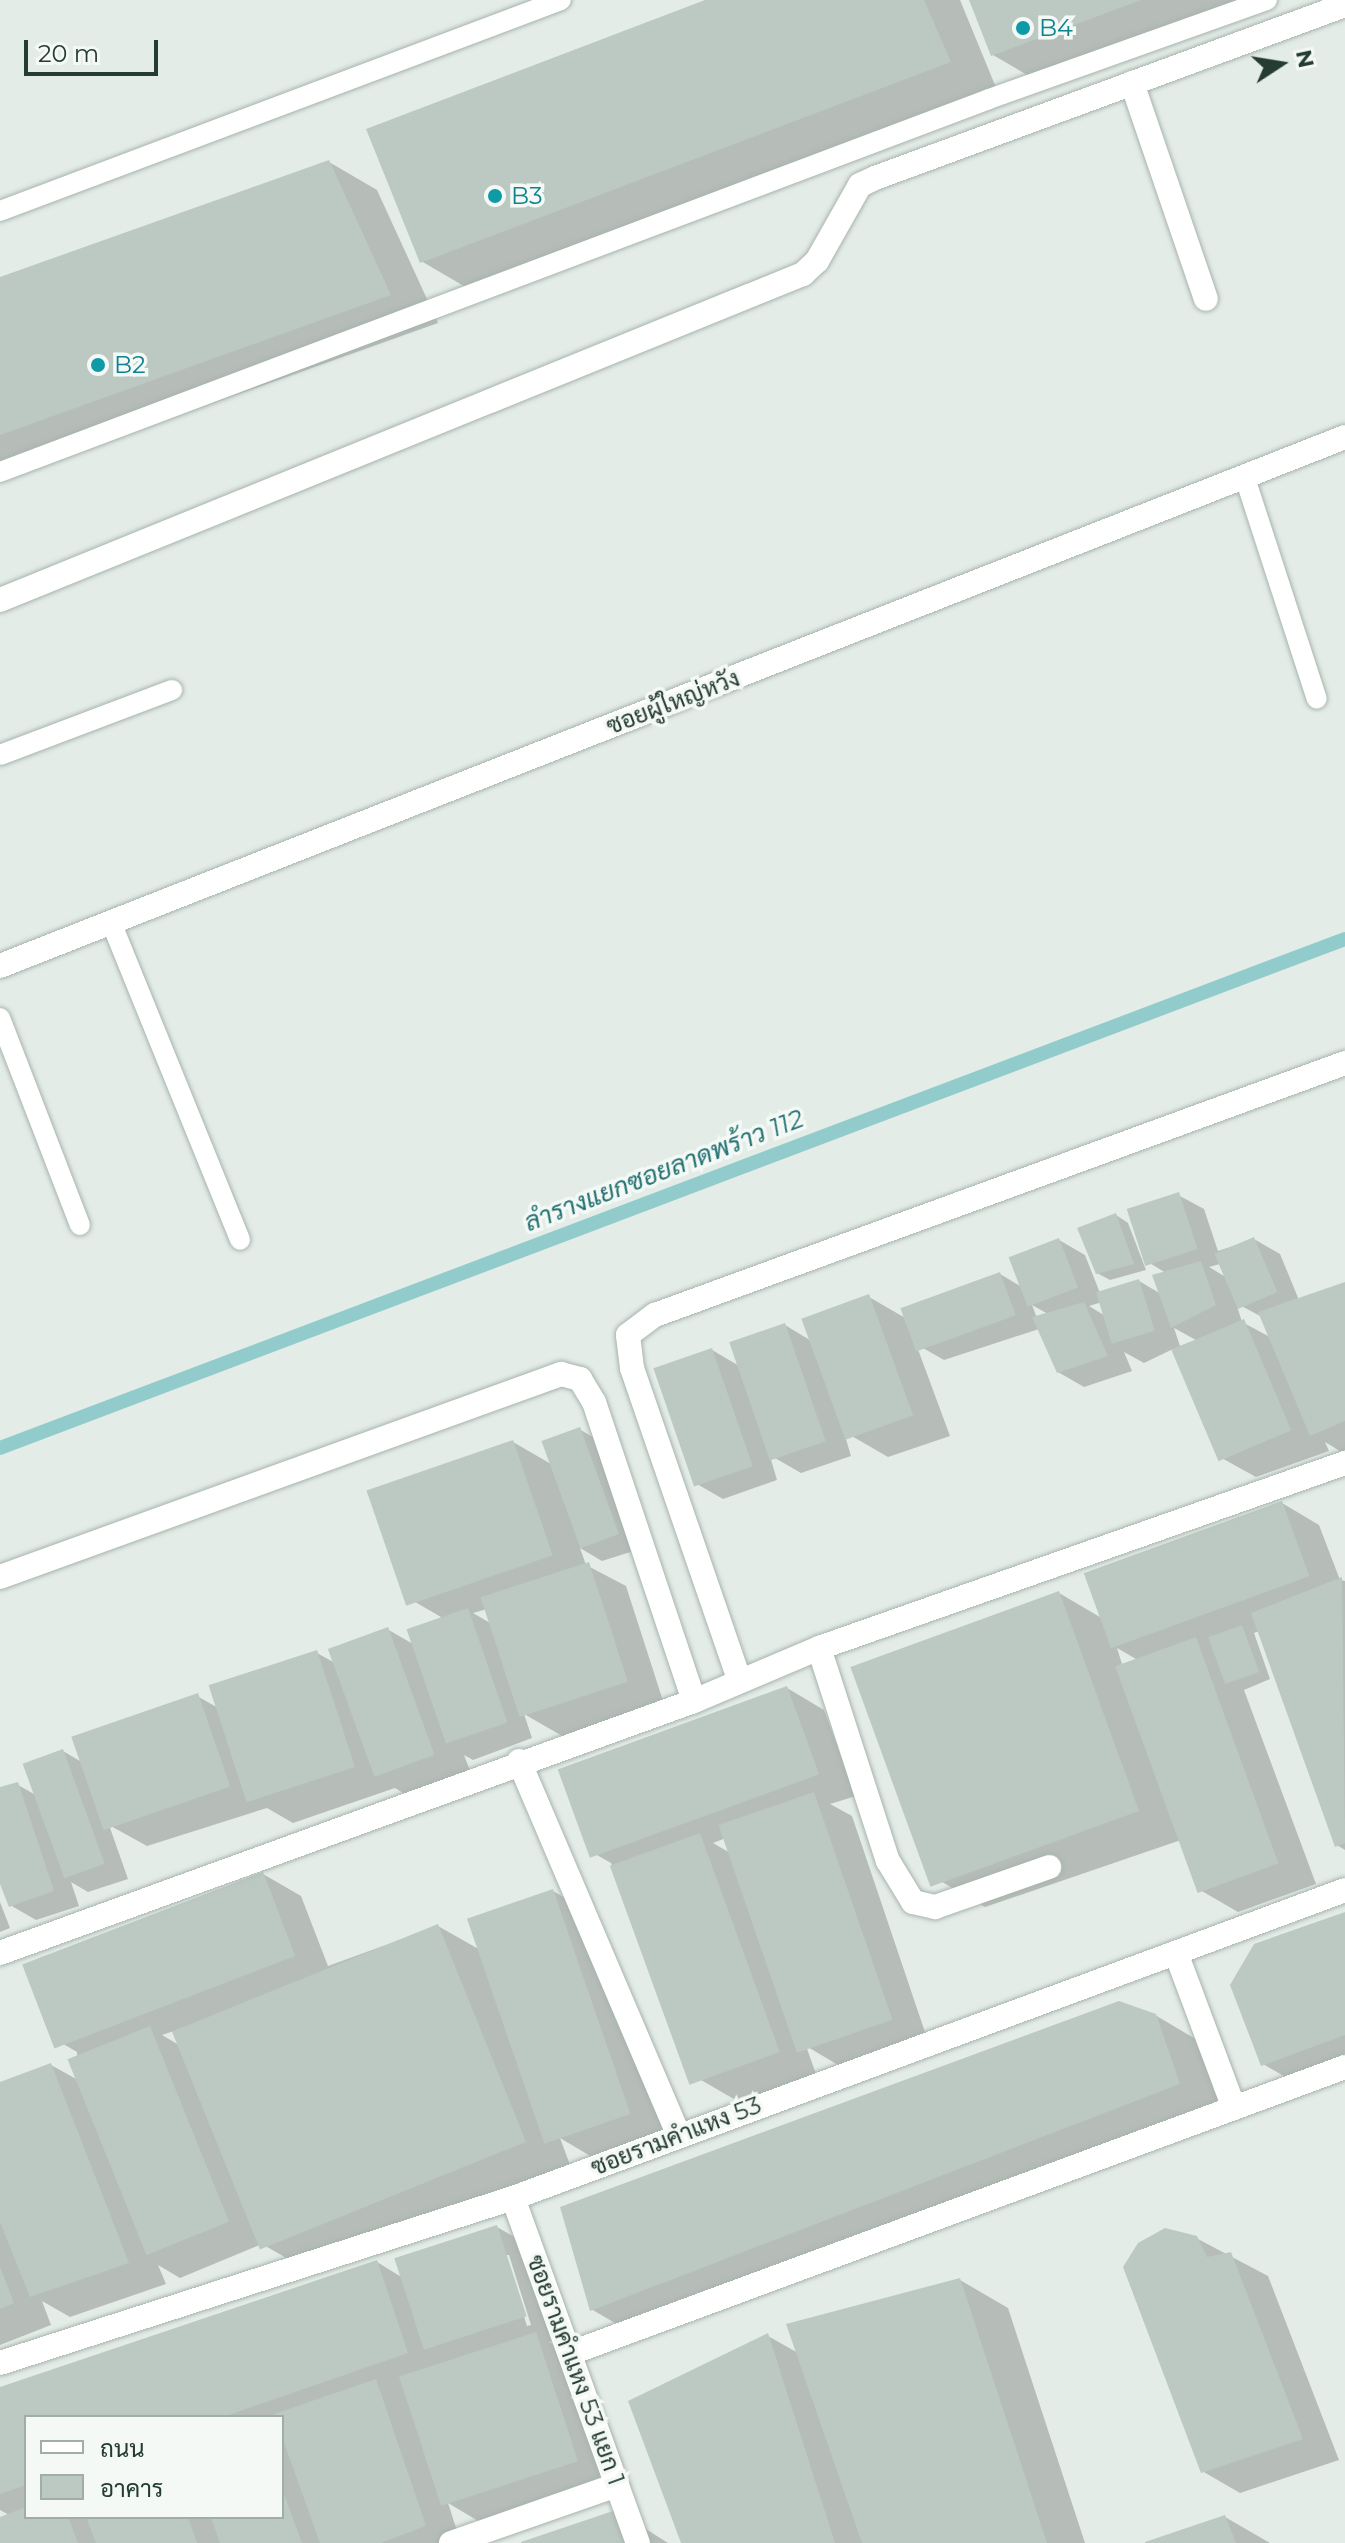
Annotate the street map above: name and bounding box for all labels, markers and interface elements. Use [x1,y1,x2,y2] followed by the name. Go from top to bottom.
[1039,14,1073,42] place label: B4
[1014,19,1032,37] marker: B4
[28,24,162,74] scale bar
[1241,24,1321,104] north arrow
[38,39,99,68] text: 20 m
[1290,47,1320,70] text: N
[511,182,543,210] place label: B3
[486,187,504,205] marker: B3
[114,351,146,379] place label: B2
[89,356,107,374] marker: B2
[602,663,744,741] street label: ซอยผู้ใหญ่หวัง
[520,1103,808,1239] water label: ลำรางแยกซอยลาดพร้าว 112
[587,2090,765,2182] street label: ซอยรามคำแหง 53
[521,2251,631,2489] street label: ซอยรามคำแหง 53 แยก 1
[24,2415,284,2519] legend
[100,2434,145,2463] text: ถนน
[100,2474,163,2503] text: อาคาร

